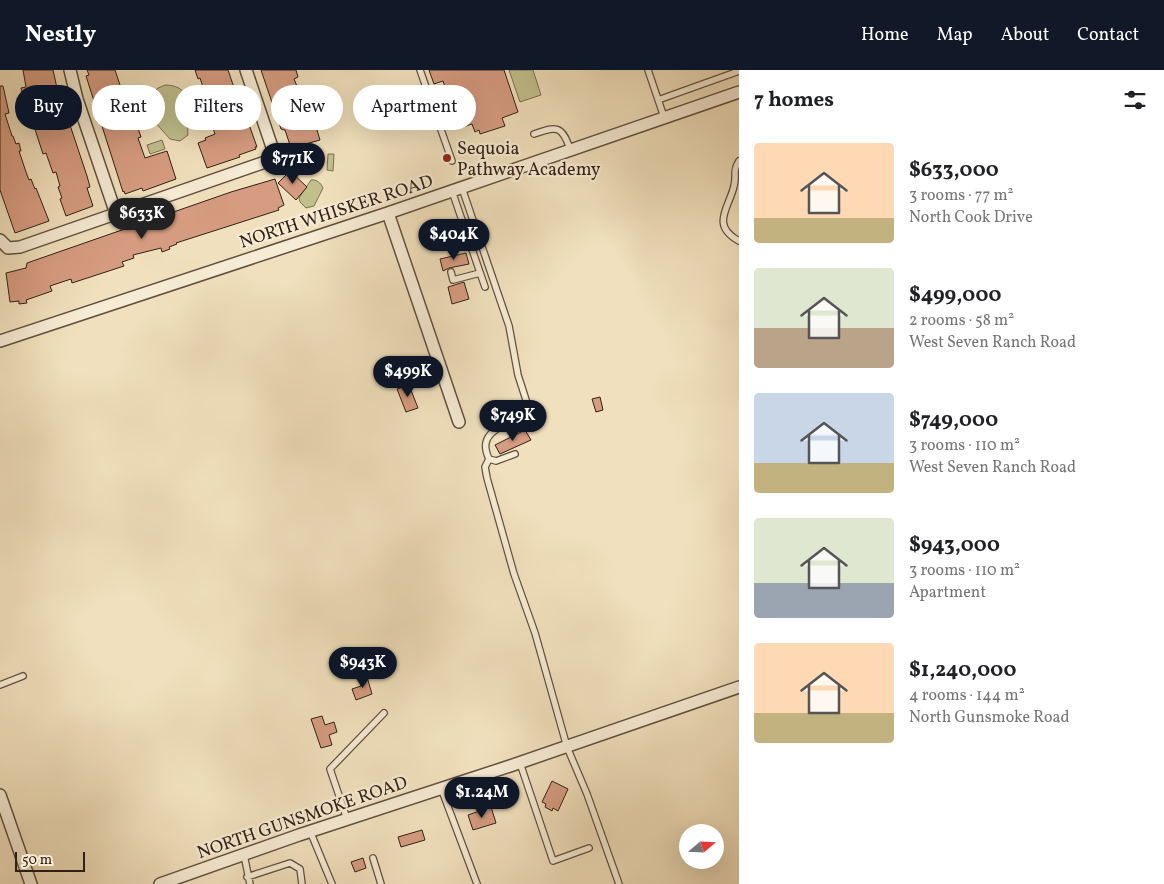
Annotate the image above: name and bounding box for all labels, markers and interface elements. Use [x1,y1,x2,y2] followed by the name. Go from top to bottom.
[25,18,96,52] text: Nestly
[861,23,909,48] text: Home
[937,23,973,48] text: Map
[1001,23,1049,48] text: About
[1077,23,1139,48] text: Contact
[15,85,82,130] chip: Buy
[92,85,165,130] chip: Rent
[175,85,261,130] chip: Filters
[271,85,343,130] chip: New
[353,85,476,130] chip: Apartment
[754,86,834,115] text: 7 homes
[1121,86,1149,114] icon: filters
[457,137,601,183] place label: Sequoia Pathway Academy
[258,142,328,185] pin: $771K
[272,148,314,170] text: $771K
[441,152,453,164] marker: Sequoia Pathway Academy
[909,156,999,185] text: $633,000
[794,163,854,223] icon: home
[237,169,436,256] street label: NORTH WHISKER ROAD
[909,185,1013,207] text: 3 rooms · 77 m²
[107,198,177,240] pin: $633K
[119,203,165,225] text: $633K
[909,207,1033,229] text: North Cook Drive
[419,218,489,261] pin: $404K
[429,224,479,246] text: $404K
[909,281,1002,310] text: $499,000
[794,288,854,348] icon: home
[909,310,1014,332] text: 2 rooms · 58 m²
[909,332,1076,354] text: West Seven Ranch Road
[373,356,443,398] pin: $499K
[384,361,432,383] text: $499K
[478,400,548,442] pin: $749K
[490,405,536,427] text: $749K
[909,406,998,435] text: $749,000
[794,413,854,473] icon: home
[909,435,1020,457] text: 3 rooms · 110 m²
[909,457,1076,479] text: West Seven Ranch Road
[909,531,1000,560] text: $943,000
[794,538,854,598] icon: home
[909,560,1020,582] text: 3 rooms · 110 m²
[909,582,986,604] text: Apartment
[328,646,398,689] pin: $943K
[340,652,386,674] text: $943K
[909,656,1016,685] text: $1,240,000
[794,663,854,723] icon: home
[909,685,1025,707] text: 4 rooms · 144 m²
[909,707,1069,729] text: North Gunsmoke Road
[194,771,411,866] street label: NORTH GUNSMOKE ROAD
[441,776,523,819] pin: $1.24M
[455,782,509,804] text: $1.24M
[679,824,724,869] north arrow
[679,824,724,869] map controls
[15,849,85,872] scale bar
[22,851,52,870] text: 50 m

